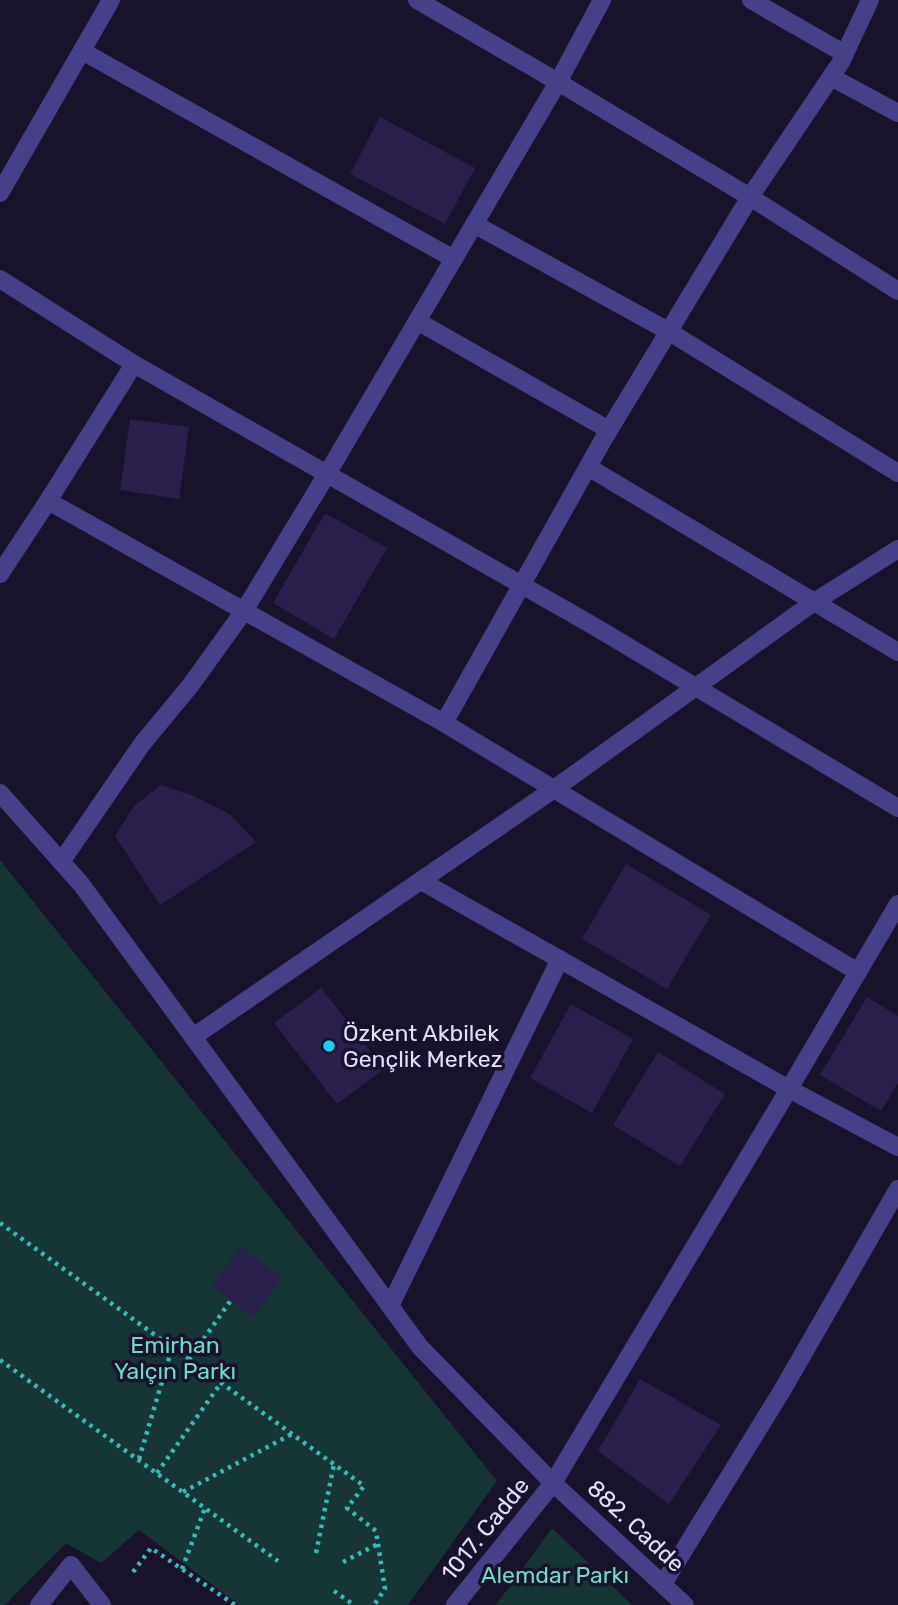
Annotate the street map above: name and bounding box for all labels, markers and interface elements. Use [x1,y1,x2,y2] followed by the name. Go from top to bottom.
[343,1019,502,1073] place label: Özkent Akbilek Gençlik Merkez
[321,1038,337,1054] marker: Özkent Akbilek Gençlik Merkez
[114,1331,236,1385] park label: Emirhan Yalçın Parkı
[435,1472,535,1586] street label: 1017. Cadde
[582,1474,690,1578] street label: 882. Cadde
[481,1561,629,1589] park label: Alemdar Parkı

